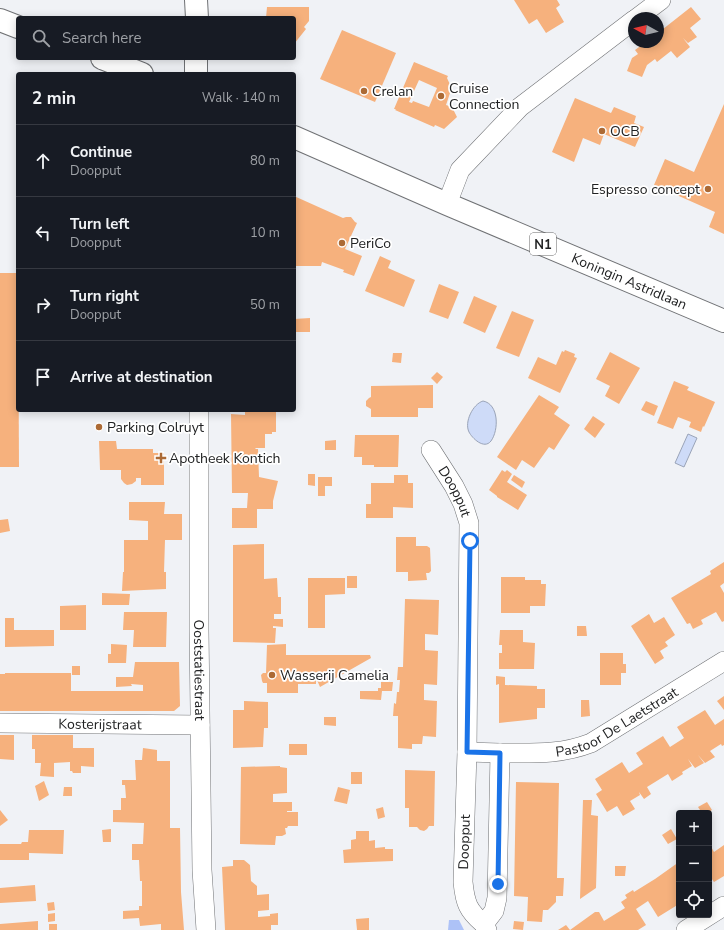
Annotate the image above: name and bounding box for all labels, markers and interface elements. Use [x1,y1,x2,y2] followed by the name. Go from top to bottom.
[628,12,664,48] north arrow
[16,16,296,60] search box
[30,27,52,49] icon: search
[62,28,142,48] text: Search here
[449,79,519,114] place label: Cruise Connection
[372,82,413,101] place label: Crelan
[359,86,369,96] marker: Crelan
[32,87,76,110] text: 2 min
[202,89,280,107] text: Walk · 140 m
[436,91,446,101] marker: Cruise Connection
[610,122,640,141] place label: OCB
[597,126,607,136] marker: OCB
[70,142,132,162] text: Continue
[32,150,54,172] icon: ahead
[250,152,280,170] text: 80 m
[70,162,121,180] text: Doopput
[591,180,700,199] place label: Espresso concept
[703,184,713,194] marker: Espresso concept
[70,214,129,234] text: Turn left
[32,222,54,244] icon: left
[250,224,280,242] text: 10 m
[530,233,556,255] road number: N1
[70,234,121,252] text: Doopput
[350,234,391,253] place label: PeriCo
[337,238,347,248] marker: PeriCo
[569,249,690,314] street label: Koningin Astridlaan
[70,286,139,306] text: Turn right
[32,294,54,316] icon: right
[250,296,280,314] text: 50 m
[70,306,121,324] text: Doopput
[32,366,54,388] icon: arrive
[70,367,213,387] text: Arrive at destination
[107,418,204,437] place label: Parking Colruyt
[94,422,104,432] marker: Parking Colruyt
[169,449,280,468] place label: Apotheek Kontich
[156,453,166,463] marker: Apotheek Kontich
[434,462,475,519] street label: Doopput
[461,532,479,550] route start
[189,619,209,721] street label: Ooststatiestraat
[280,666,389,685] place label: Wasserij Camelia
[267,670,277,680] marker: Wasserij Camelia
[554,683,682,762] street label: Pastoor De Laetstraat
[58,715,142,734] street label: Kosterijstraat
[676,810,712,918] map controls
[676,810,712,846] button: +
[454,814,475,870] street label: Doopput
[676,846,712,882] button: −
[489,875,507,893] route end
[676,882,712,918] button: locate

